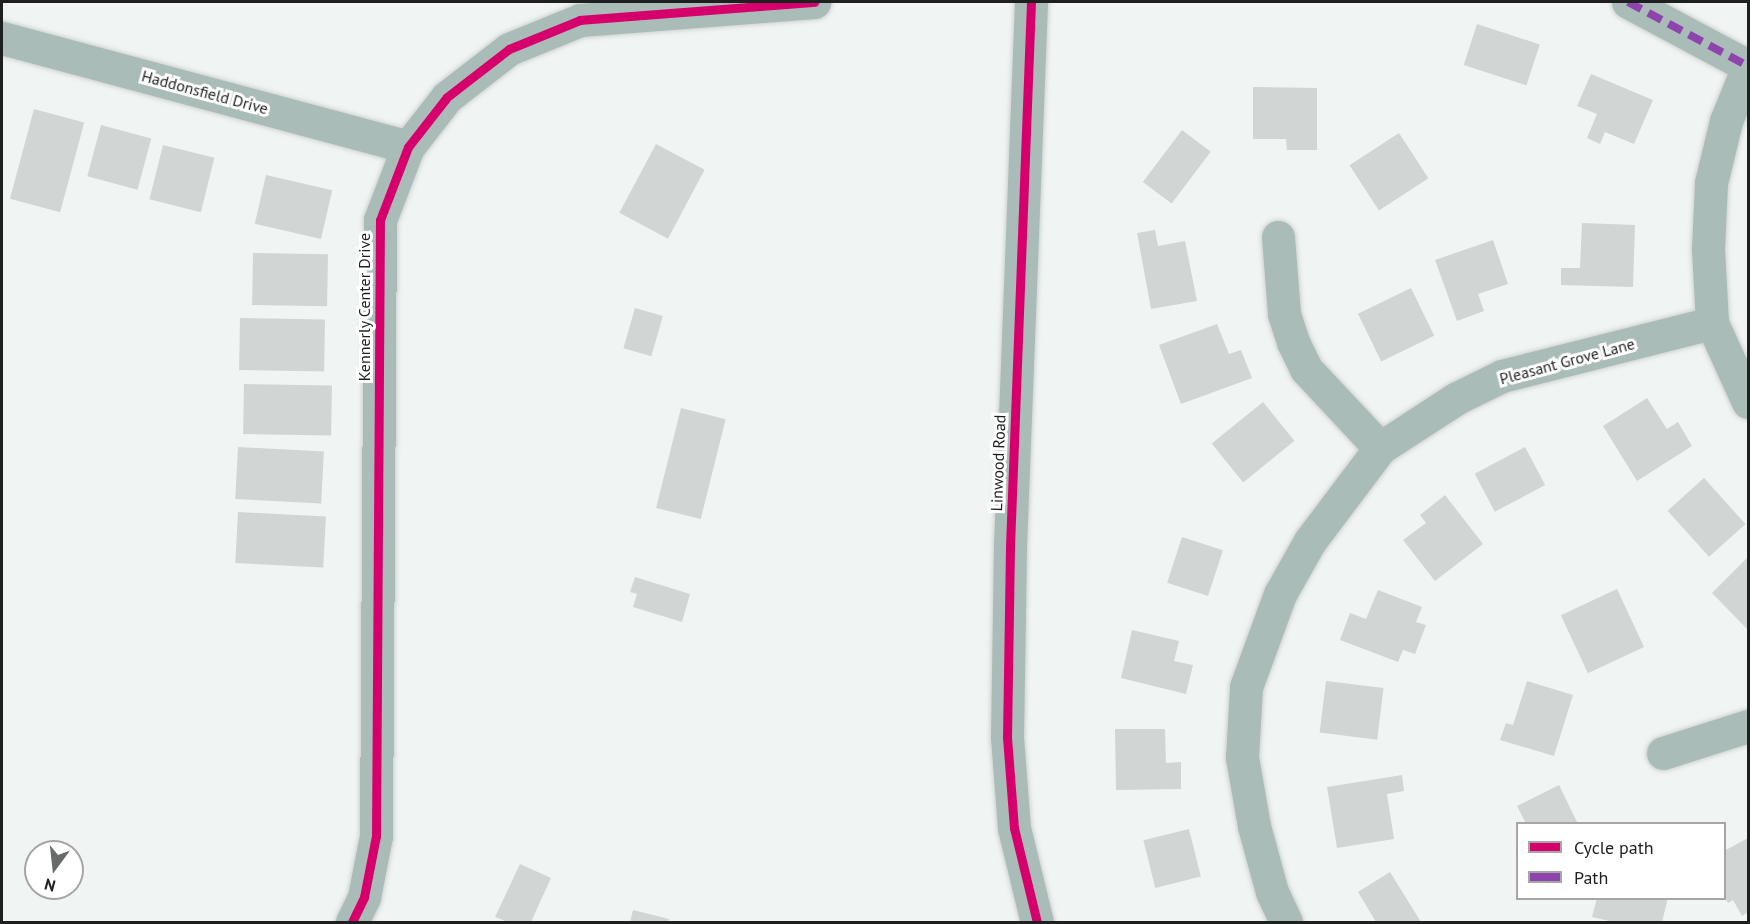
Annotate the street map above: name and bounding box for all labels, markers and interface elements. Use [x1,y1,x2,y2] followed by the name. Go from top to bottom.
[140,66,270,118] street label: Haddonsfield Drive
[354,233,374,381] street label: Kennerly Center Drive
[1497,334,1637,388] street label: Pleasant Grove Lane
[987,414,1009,512] street label: Linwood Road
[1516,822,1726,900] legend
[1574,836,1654,859] text: Cycle path
[24,840,84,900] north arrow
[1574,866,1608,889] text: Path
[42,874,58,896] text: N

